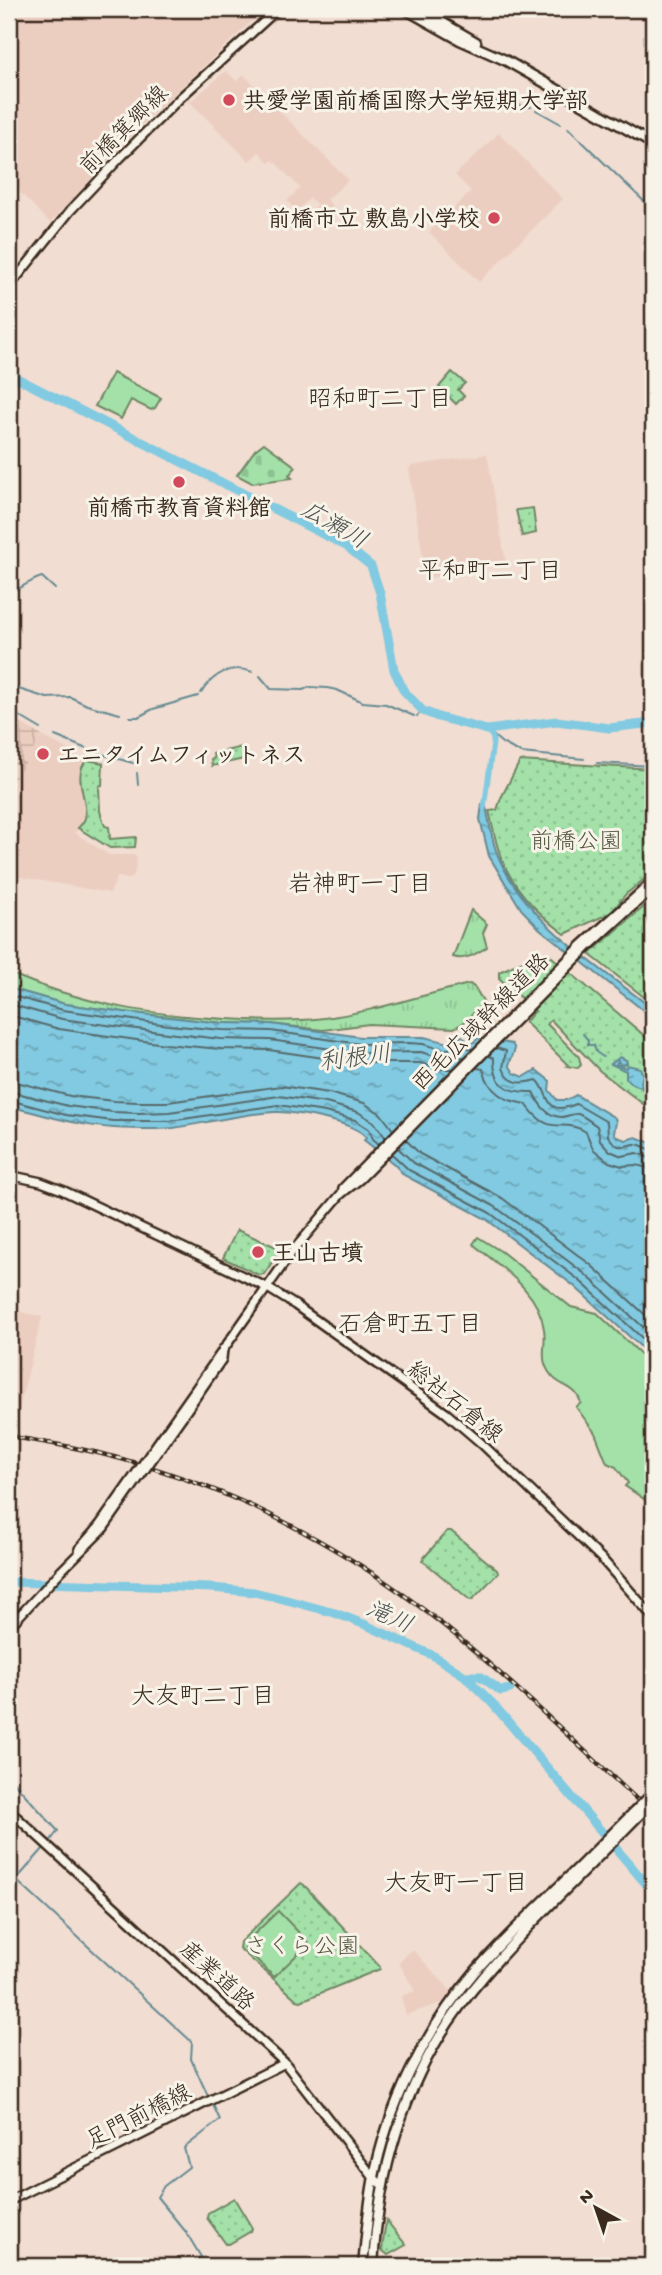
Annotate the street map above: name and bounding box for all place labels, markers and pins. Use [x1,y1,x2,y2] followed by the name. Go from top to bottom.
[243,88,588,117] place label: 共愛学園前橋国際大学短期大学部
[221,92,237,108] marker: 共愛学園前橋国際大学短期大学部
[268,207,480,235] place label: 前橋市立 敷島小学校
[486,210,502,226] marker: 前橋市立 敷島小学校
[171,474,187,490] marker: 前橋市教育資料館
[87,495,271,524] place label: 前橋市教育資料館
[57,744,305,771] place label: エニタイムフィットネス
[35,746,51,762] marker: エニタイムフィットネス
[272,1241,364,1269] place label: 王山古墳
[250,1244,266,1260] marker: 王山古墳

